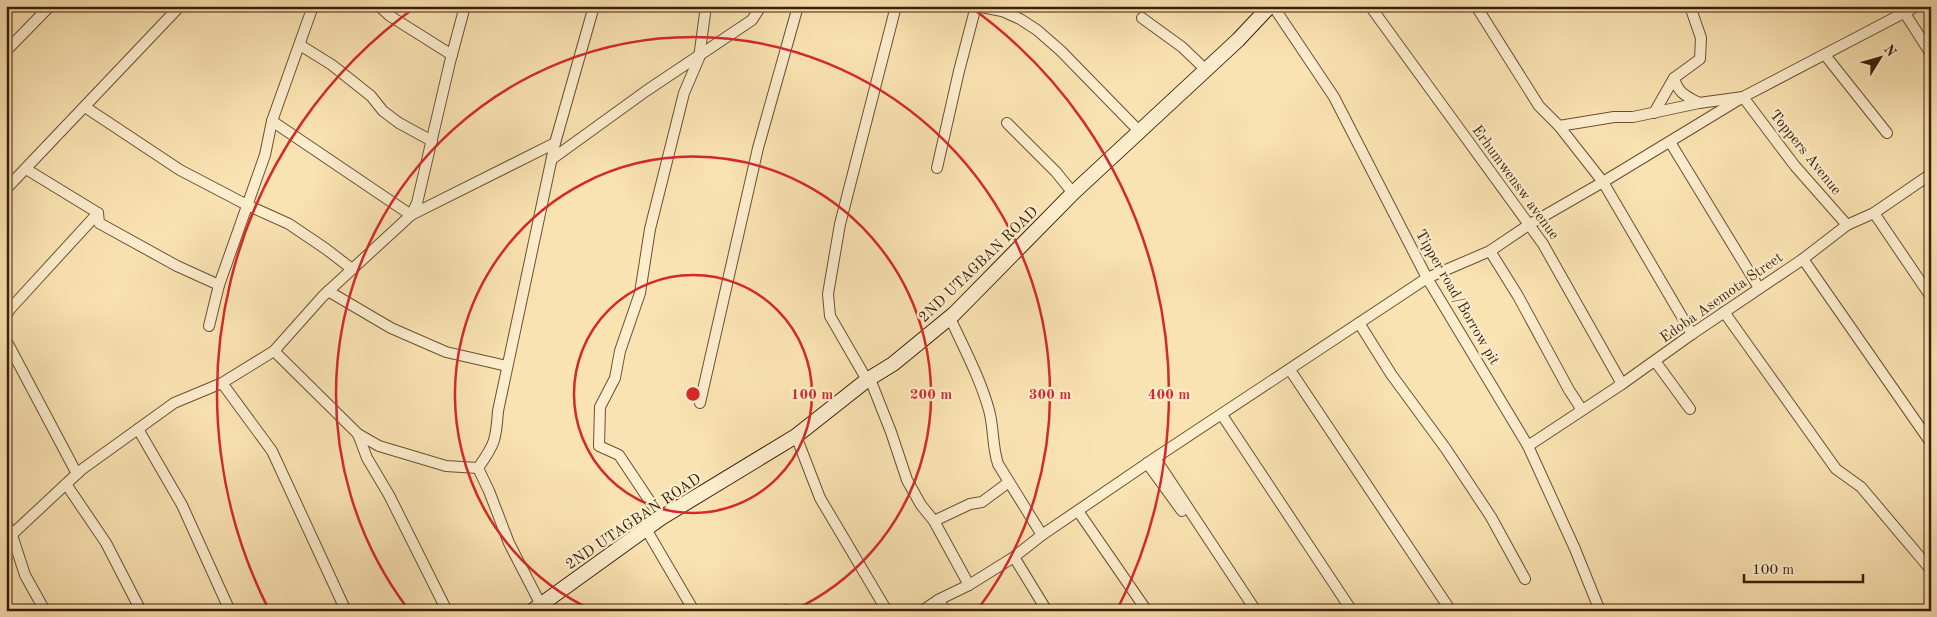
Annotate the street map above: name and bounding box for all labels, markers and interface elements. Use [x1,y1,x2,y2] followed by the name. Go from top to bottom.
[1854,32,1904,82] north arrow
[1881,42,1899,60] text: N
[1766,108,1843,198] street label: Toppers Avenue
[1468,123,1561,243] street label: Erhumwensw avenue
[917,204,1042,326] street label: 2ND UTAGBAN ROAD
[1412,228,1502,368] street label: Tipper road/Borrow pit
[1658,250,1786,346] street label: Edoba Asemota Street
[684,385,702,403] centre of rings
[791,388,833,403] text: 100 m
[910,388,952,403] text: 200 m
[1029,388,1071,403] text: 300 m
[1148,388,1190,403] text: 400 m
[564,471,704,573] street label: 2ND UTAGBAN ROAD
[1744,552,1863,584] scale bar
[1752,563,1794,578] text: 100 m

